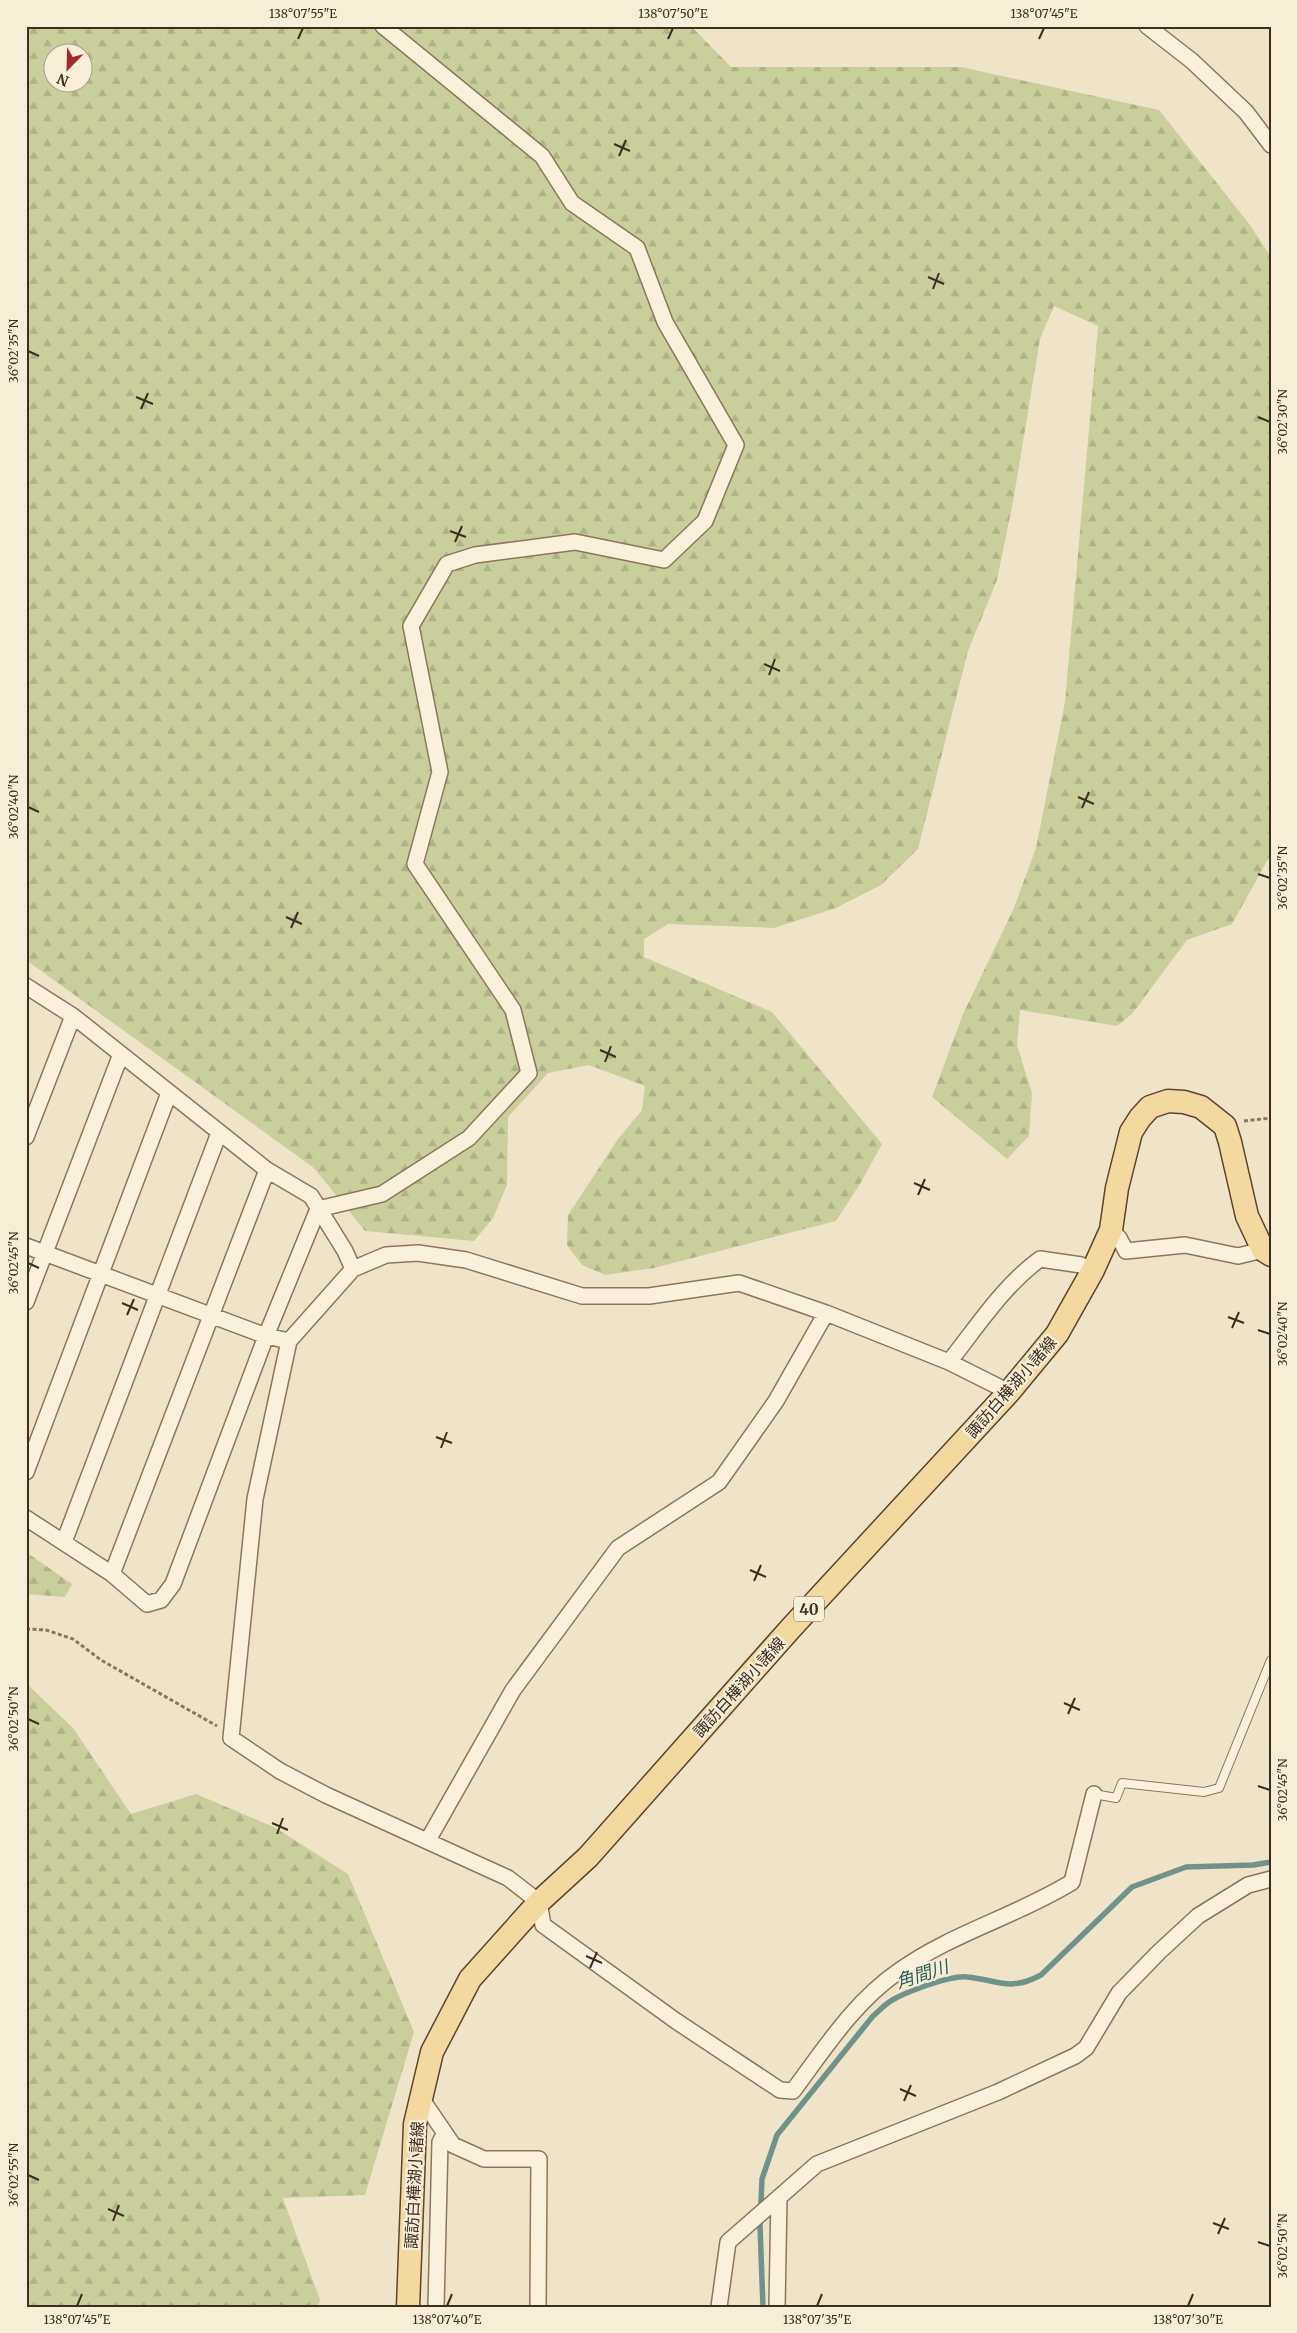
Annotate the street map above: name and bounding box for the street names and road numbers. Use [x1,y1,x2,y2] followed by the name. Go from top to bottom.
[961,1332,1061,1442] street label: 諏訪白樺湖小諸線
[794,1596,824,1622] road number: 40
[689,1633,789,1741] street label: 諏訪白樺湖小諸線
[401,2121,427,2249] street label: 諏訪白樺湖小諸線

